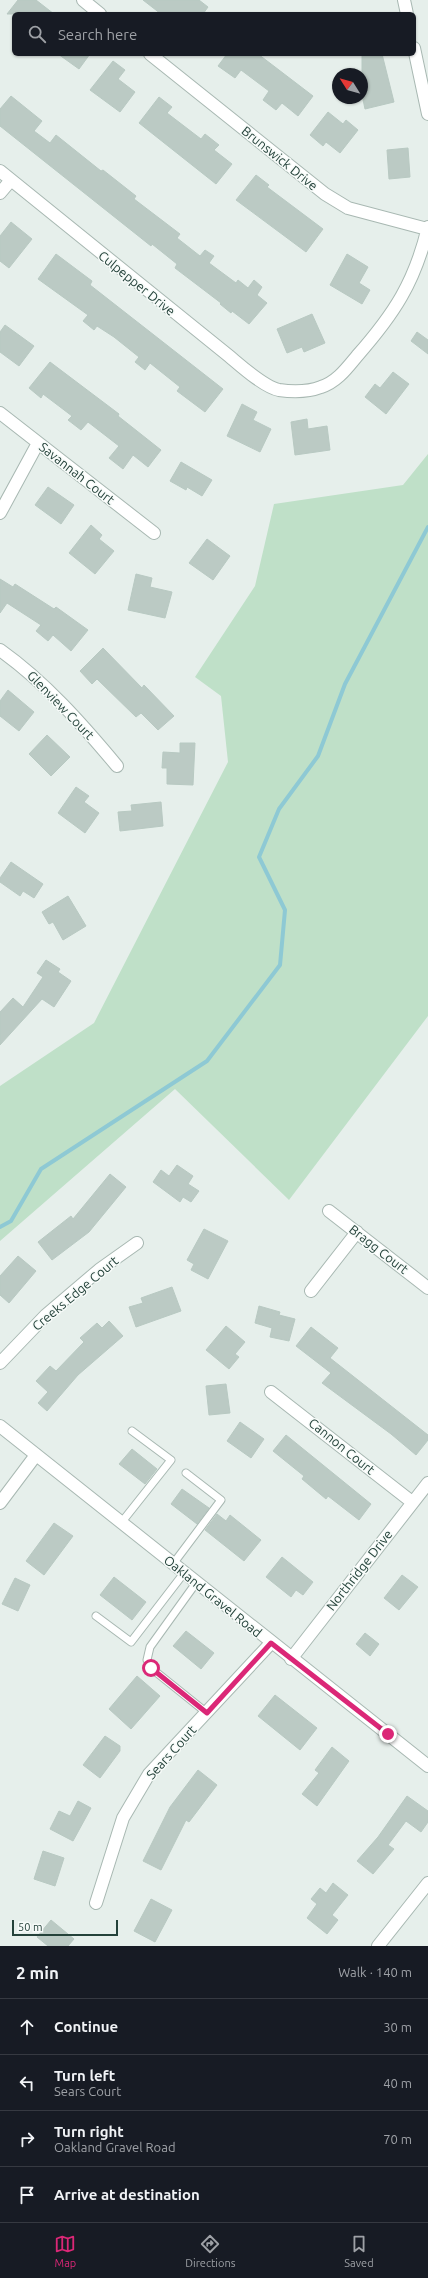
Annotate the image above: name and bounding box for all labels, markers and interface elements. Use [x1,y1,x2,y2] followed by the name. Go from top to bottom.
[12,12,416,56] search box
[26,23,48,45] icon: search
[58,26,137,43] text: Search here
[332,68,368,104] north arrow
[239,123,321,193] street label: Brunswick Drive
[96,248,178,318] street label: Culpepper Drive
[37,439,117,507] street label: Savannah Court
[25,668,97,742] street label: Glenview Court
[347,1222,411,1276] street label: Bragg Court
[29,1253,121,1333] street label: Creeks Edge Court
[306,1415,378,1477] street label: Cannon Court
[323,1527,395,1613] street label: Northridge Drive
[161,1552,265,1640] street label: Oakland Gravel Road
[142,1659,160,1677] route start
[143,1722,199,1782] street label: Sears Court
[379,1725,397,1743] route end
[12,1918,118,1937] scale bar
[18,1921,42,1933] text: 50 m
[16,1963,59,1982] text: 2 min
[338,1965,412,1979] text: Walk · 140 m
[16,2016,38,2038] icon: ahead
[54,2018,118,2035] text: Continue
[383,2020,412,2034] text: 30 m
[54,2067,115,2084] text: Turn left
[16,2072,38,2094] icon: left
[383,2076,412,2090] text: 40 m
[54,2084,121,2098] text: Sears Court
[54,2123,124,2140] text: Turn right
[16,2128,38,2150] icon: right
[383,2132,412,2146] text: 70 m
[54,2140,176,2154] text: Oakland Gravel Road
[16,2184,38,2206] icon: arrive
[54,2186,200,2203] text: Arrive at destination
[54,2233,76,2269] tab: Map
[185,2233,236,2269] tab: Directions
[344,2233,374,2269] tab: Saved

